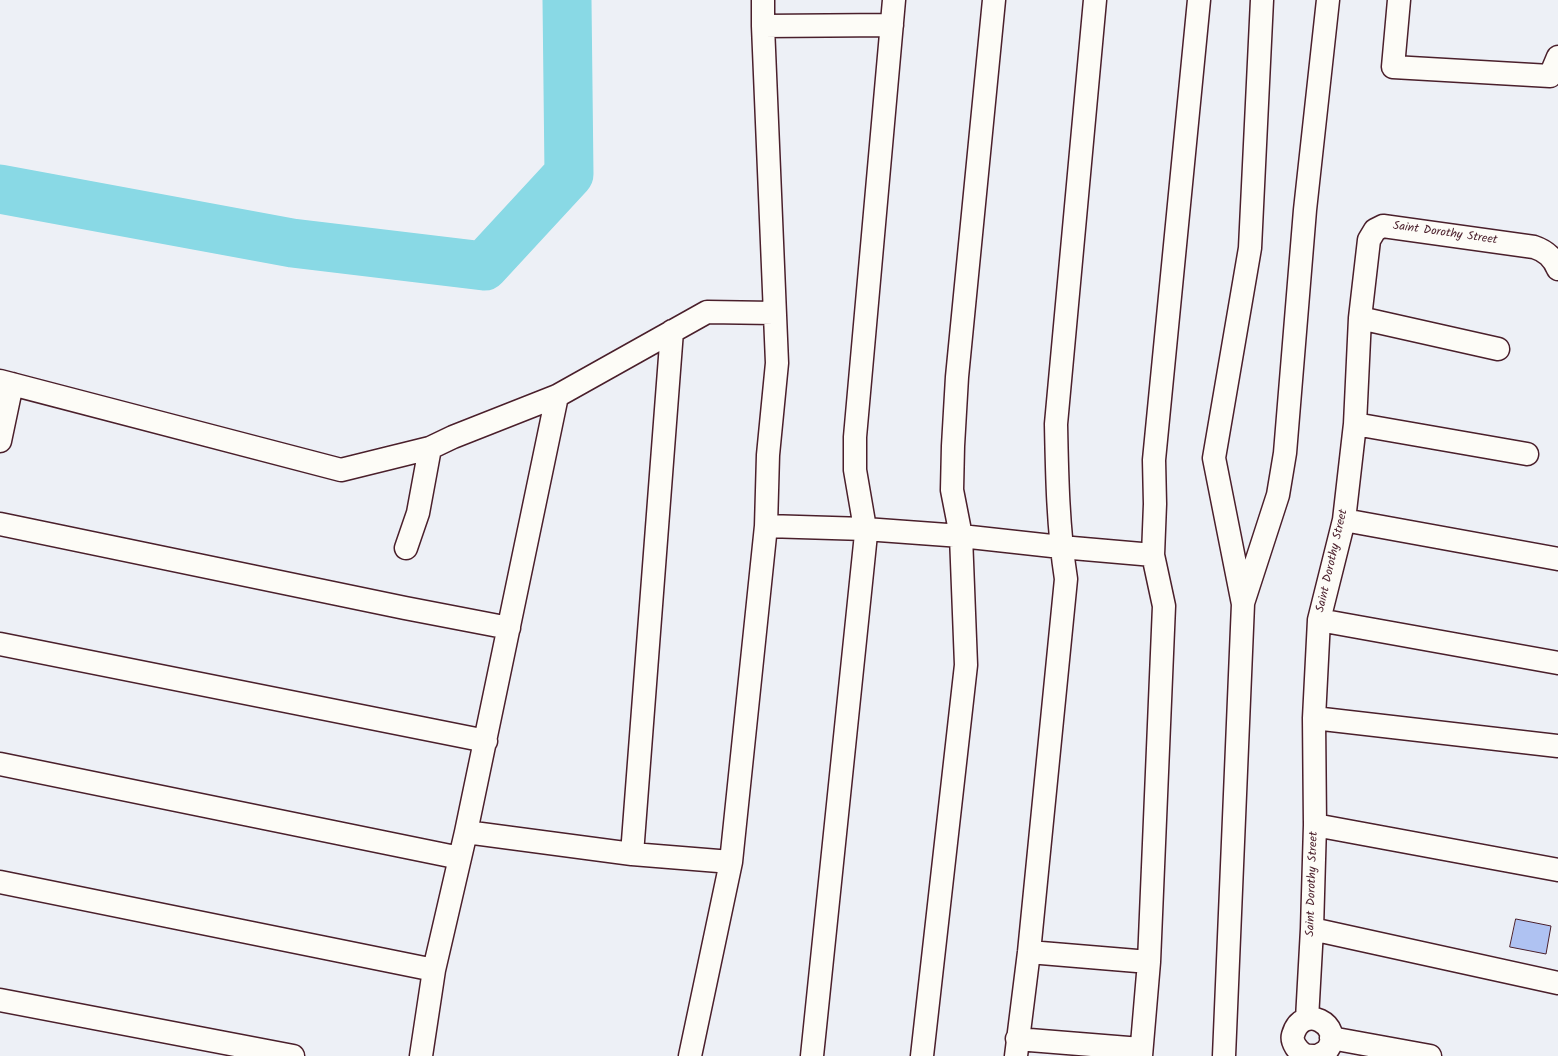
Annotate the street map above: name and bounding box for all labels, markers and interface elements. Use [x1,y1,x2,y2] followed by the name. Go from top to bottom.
[1392,220,1498,248] street label: Saint Dorothy Street
[1314,508,1352,614] street label: Saint Dorothy Street
[1304,831,1322,937] street label: Saint Dorothy Street

